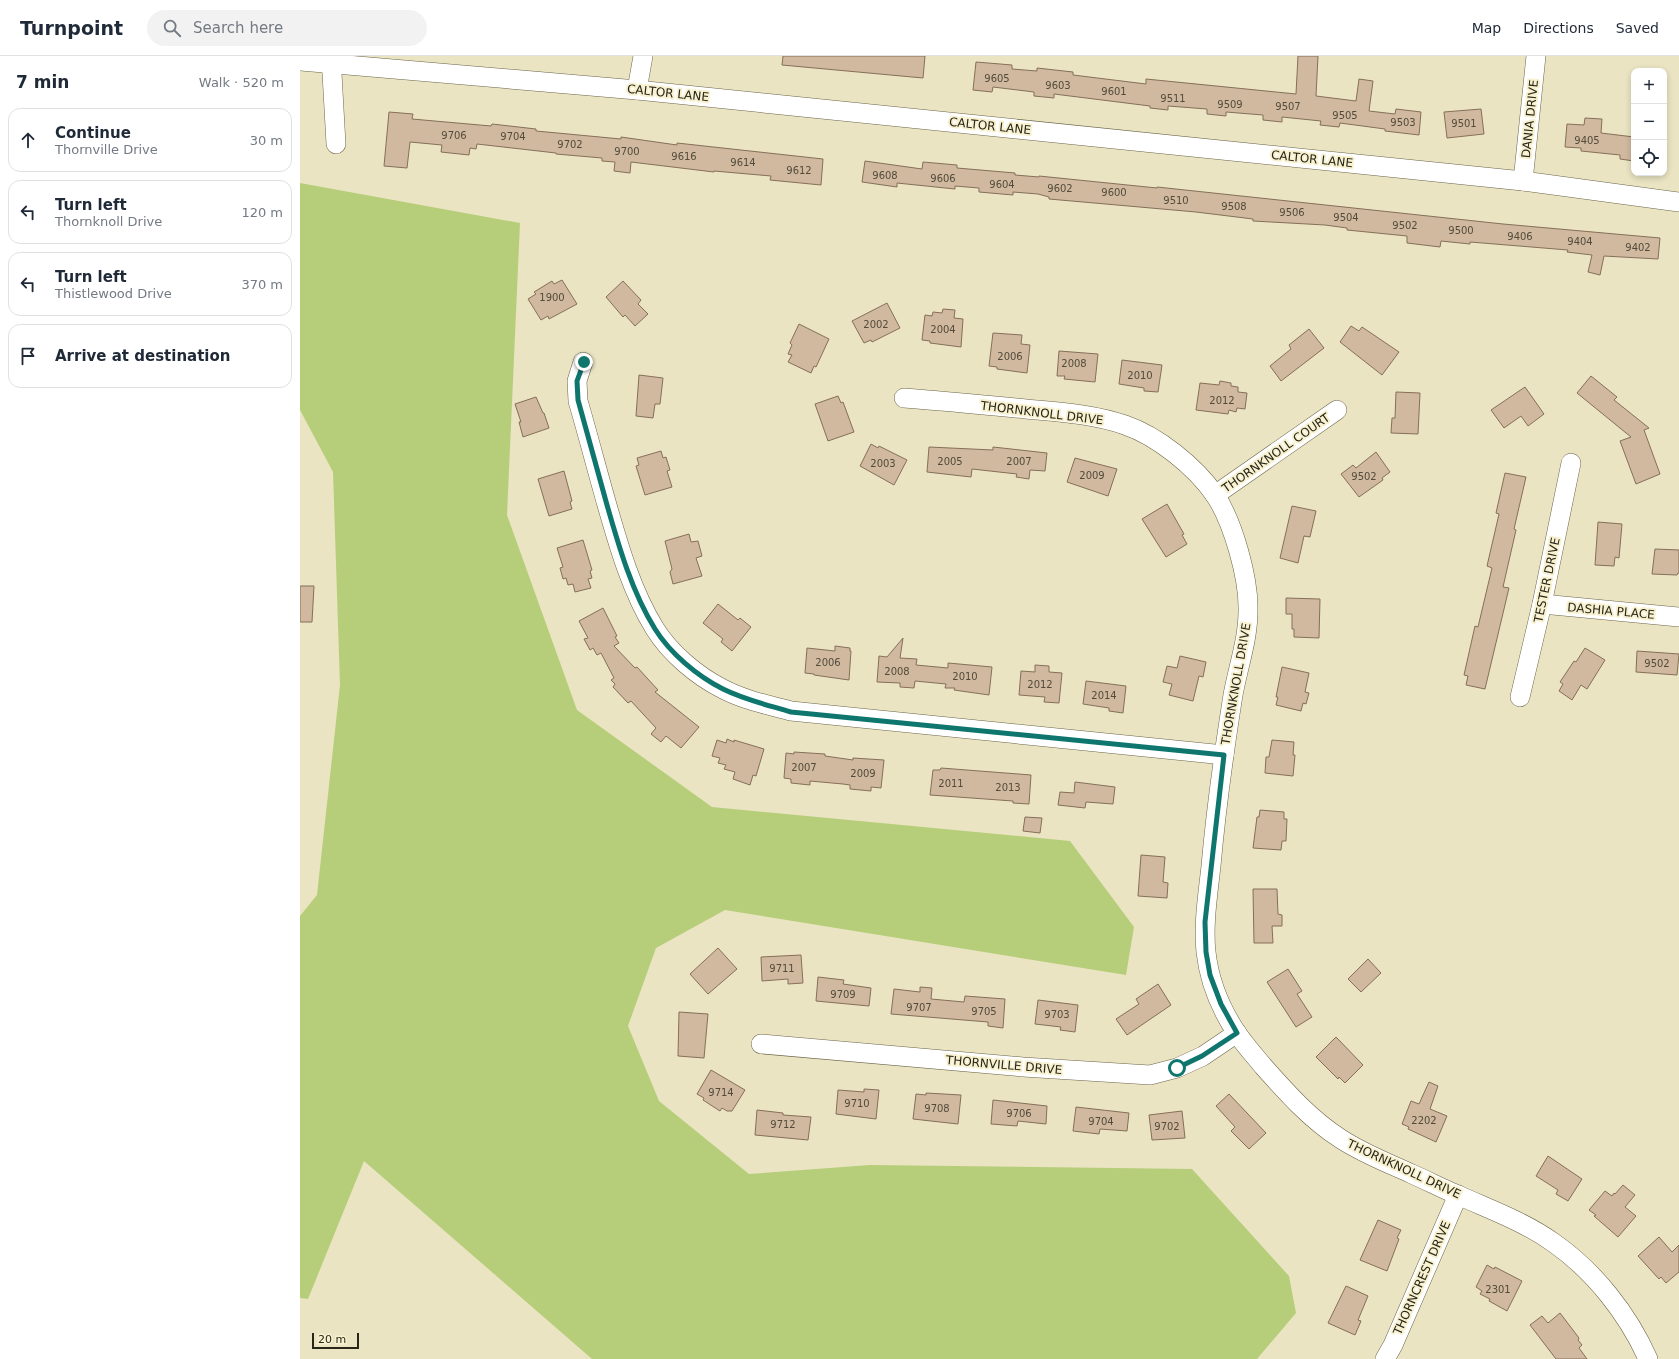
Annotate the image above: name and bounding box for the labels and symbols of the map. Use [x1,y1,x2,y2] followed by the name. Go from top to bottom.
[984,73,1010,84] house number: 9605
[1519,79,1541,159] street label: DANIA DRIVE
[1045,80,1071,91] house number: 9603
[626,82,710,104] street label: CALTOR LANE
[1101,86,1127,97] house number: 9601
[1160,93,1186,104] house number: 9511
[1217,99,1243,110] house number: 9509
[1275,101,1301,112] house number: 9507
[1332,110,1358,121] house number: 9505
[948,115,1032,137] street label: CALTOR LANE
[1390,117,1416,128] house number: 9503
[1451,118,1477,129] house number: 9501
[441,130,467,141] house number: 9706
[500,131,526,142] house number: 9704
[1574,135,1600,146] house number: 9405
[557,139,583,150] house number: 9702
[614,146,640,157] house number: 9700
[1270,148,1354,170] street label: CALTOR LANE
[671,151,697,162] house number: 9616
[730,157,756,168] house number: 9614
[786,165,812,176] house number: 9612
[872,170,898,181] house number: 9608
[930,173,956,184] house number: 9606
[989,179,1015,190] house number: 9604
[1047,183,1073,194] house number: 9602
[1101,187,1127,198] house number: 9600
[1163,195,1189,206] house number: 9510
[1221,201,1247,212] house number: 9508
[1279,207,1305,218] house number: 9506
[1333,212,1359,223] house number: 9504
[1392,220,1418,231] house number: 9502
[1448,225,1474,236] house number: 9500
[1507,231,1533,242] house number: 9406
[1567,236,1593,247] house number: 9404
[1625,242,1651,253] house number: 9402
[539,292,565,303] house number: 1900
[863,319,889,330] house number: 2002
[930,324,956,335] house number: 2004
[997,351,1023,362] house number: 2006
[575,353,593,371] route end
[1061,358,1087,369] house number: 2008
[1127,370,1153,381] house number: 2010
[1209,395,1235,406] house number: 2012
[979,398,1104,427] street label: THORNKNOLL DRIVE
[1219,410,1333,496] street label: THORNKNOLL COURT
[937,456,963,467] house number: 2005
[1006,456,1032,467] house number: 2007
[870,458,896,469] house number: 2003
[1079,470,1105,481] house number: 2009
[1351,471,1377,482] house number: 9502
[1531,536,1563,625] street label: TESTER DRIVE
[1567,600,1655,622] street label: DASHIA PLACE
[1218,622,1254,747] street label: THORNKNOLL DRIVE
[815,657,841,668] house number: 2006
[1644,658,1670,669] house number: 9502
[884,666,910,677] house number: 2008
[952,671,978,682] house number: 2010
[1027,679,1053,690] house number: 2012
[1091,690,1117,701] house number: 2014
[791,762,817,773] house number: 2007
[850,768,876,779] house number: 2009
[938,778,964,789] house number: 2011
[995,782,1021,793] house number: 2013
[769,963,795,974] house number: 9711
[830,989,856,1000] house number: 9709
[906,1002,932,1013] house number: 9707
[971,1006,997,1017] house number: 9705
[1044,1009,1070,1020] house number: 9703
[944,1053,1063,1077] street label: THORNVILLE DRIVE
[1168,1059,1186,1077] route start
[708,1087,734,1098] house number: 9714
[844,1098,870,1109] house number: 9710
[924,1103,950,1114] house number: 9708
[1006,1108,1032,1119] house number: 9706
[1411,1115,1437,1126] house number: 2202
[1088,1116,1114,1127] house number: 9704
[770,1119,796,1130] house number: 9712
[1154,1121,1180,1132] house number: 9702
[1344,1136,1463,1201] street label: THORNKNOLL DRIVE
[1390,1219,1453,1338] street label: THORNCREST DRIVE
[1485,1284,1511,1295] house number: 2301
[312,1331,359,1350] scale bar

